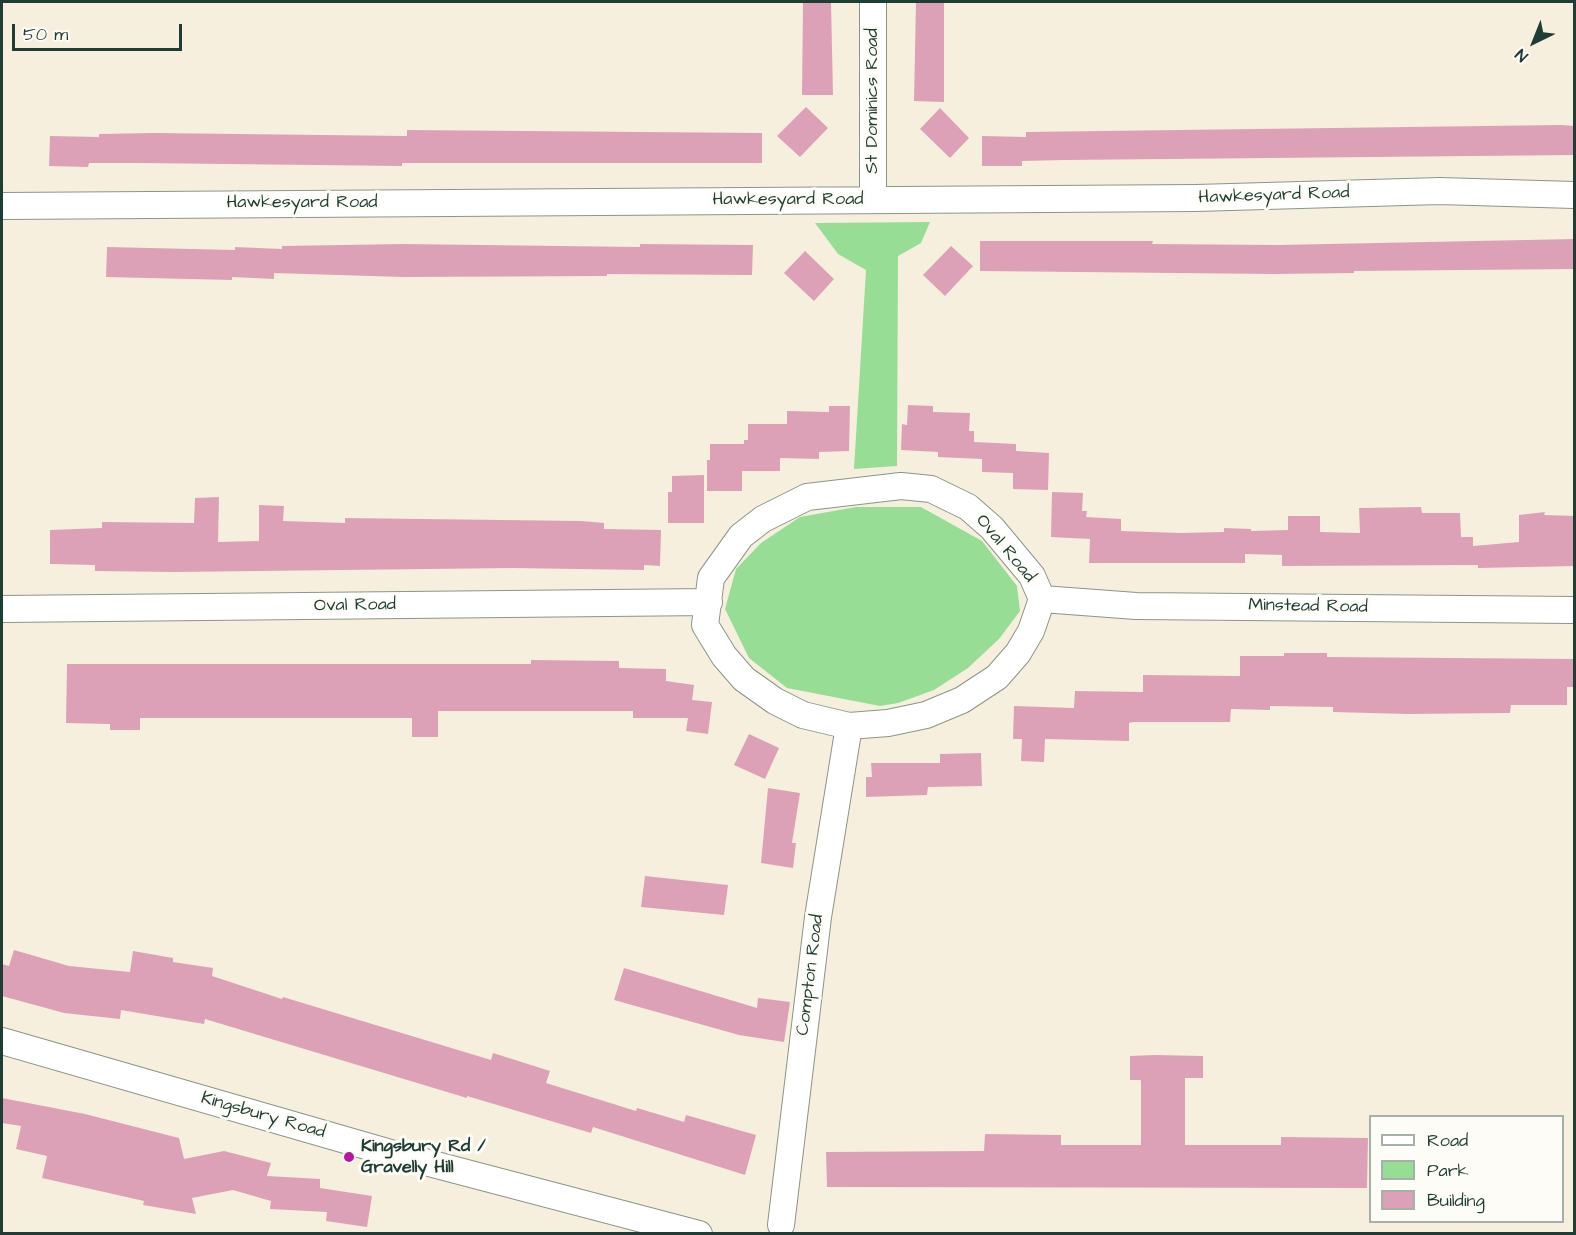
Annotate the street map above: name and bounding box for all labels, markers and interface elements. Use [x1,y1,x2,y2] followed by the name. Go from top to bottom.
[15,12,184,50] scale bar
[1504,12,1564,72] north arrow
[23,22,68,47] text: 50 m
[862,28,884,174] street label: St Dominics Road
[1511,44,1533,67] text: N
[1198,183,1350,209] street label: Hawkesyard Road
[712,189,864,211] street label: Hawkesyard Road
[226,192,378,214] street label: Hawkesyard Road
[970,511,1040,587] street label: Oval Road
[314,594,396,618] street label: Oval Road
[1248,595,1368,619] street label: Minstead Road
[793,913,829,1037] street label: Compton Road
[198,1088,328,1144] street label: Kingsbury Road
[1369,1115,1564,1223] legend
[1427,1128,1468,1153] text: Road
[361,1136,486,1178] place label: Kingsbury Rd / Gravelly Hill
[342,1150,356,1164] marker: Kingsbury Rd / Gravelly Hill
[1427,1158,1469,1183] text: Park
[1427,1188,1485,1213] text: Building

